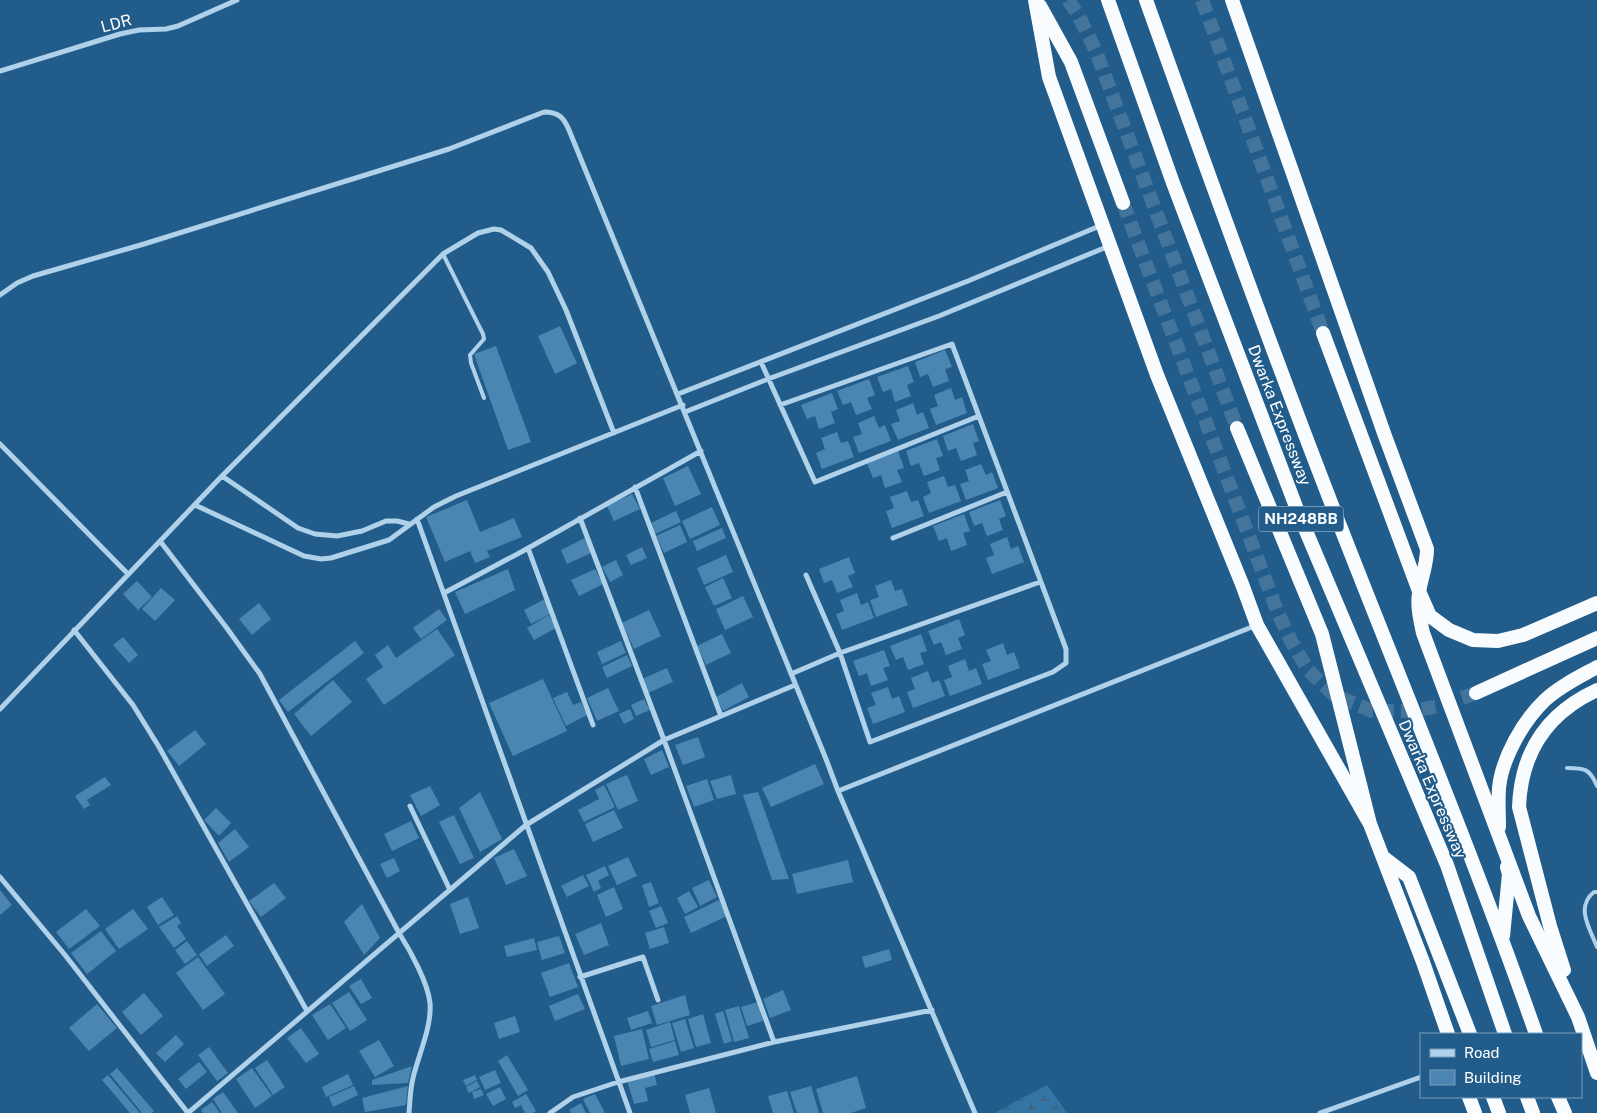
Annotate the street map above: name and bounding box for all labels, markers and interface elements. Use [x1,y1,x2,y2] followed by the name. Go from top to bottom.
[99,10,134,37] street label: LDR
[1244,342,1315,489] street label: Dwarka Expressway
[1258,506,1344,532] road number: NH248BB
[1395,717,1471,862] street label: Dwarka Expressway
[1420,1033,1582,1098] legend
[1464,1044,1500,1061] text: Road
[1464,1069,1522,1086] text: Building

